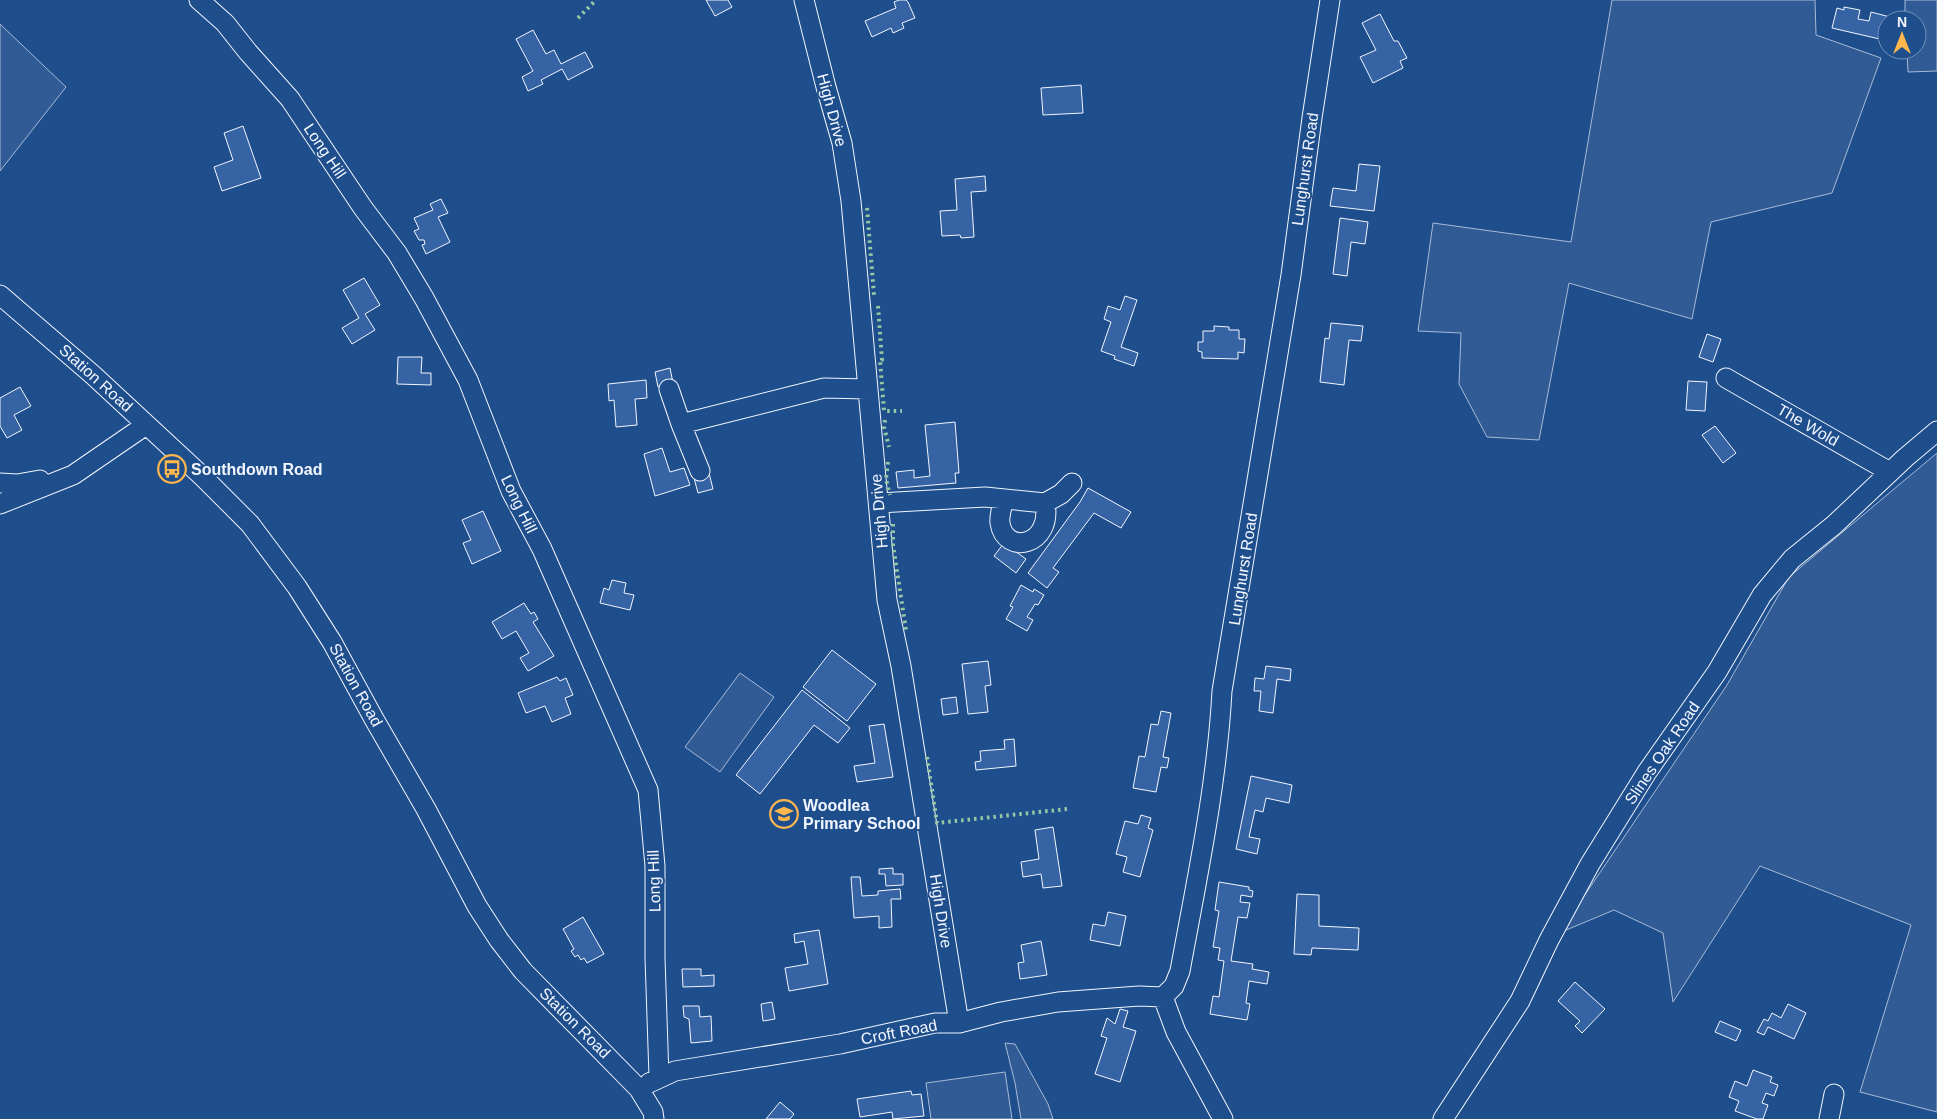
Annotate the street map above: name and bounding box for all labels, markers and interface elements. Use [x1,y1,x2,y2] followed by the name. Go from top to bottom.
[1877,10,1927,60] north arrow
[1897,14,1907,30] text: N
[814,72,850,148] street label: High Drive
[1289,111,1321,227] street label: Lunghurst Road
[301,120,349,182] street label: Long Hill
[56,341,136,415] street label: Station Road
[1774,401,1842,449] street label: The Wold
[157,454,187,484] bus stop icon: Southdown Road
[191,461,323,478] place label: Southdown Road
[498,472,540,536] street label: Long Hill
[867,473,891,549] street label: High Drive
[1226,511,1260,627] street label: Lunghurst Road
[326,640,386,730] street label: Station Road
[1621,698,1703,808] street label: Slines Oak Road
[803,797,920,832] place label: Woodlea Primary School
[769,799,799,829] school or university icon: Woodlea Primary School
[644,850,664,912] street label: Long Hill
[927,873,955,949] street label: High Drive
[536,984,614,1062] street label: Station Road
[859,1016,939,1048] street label: Croft Road

